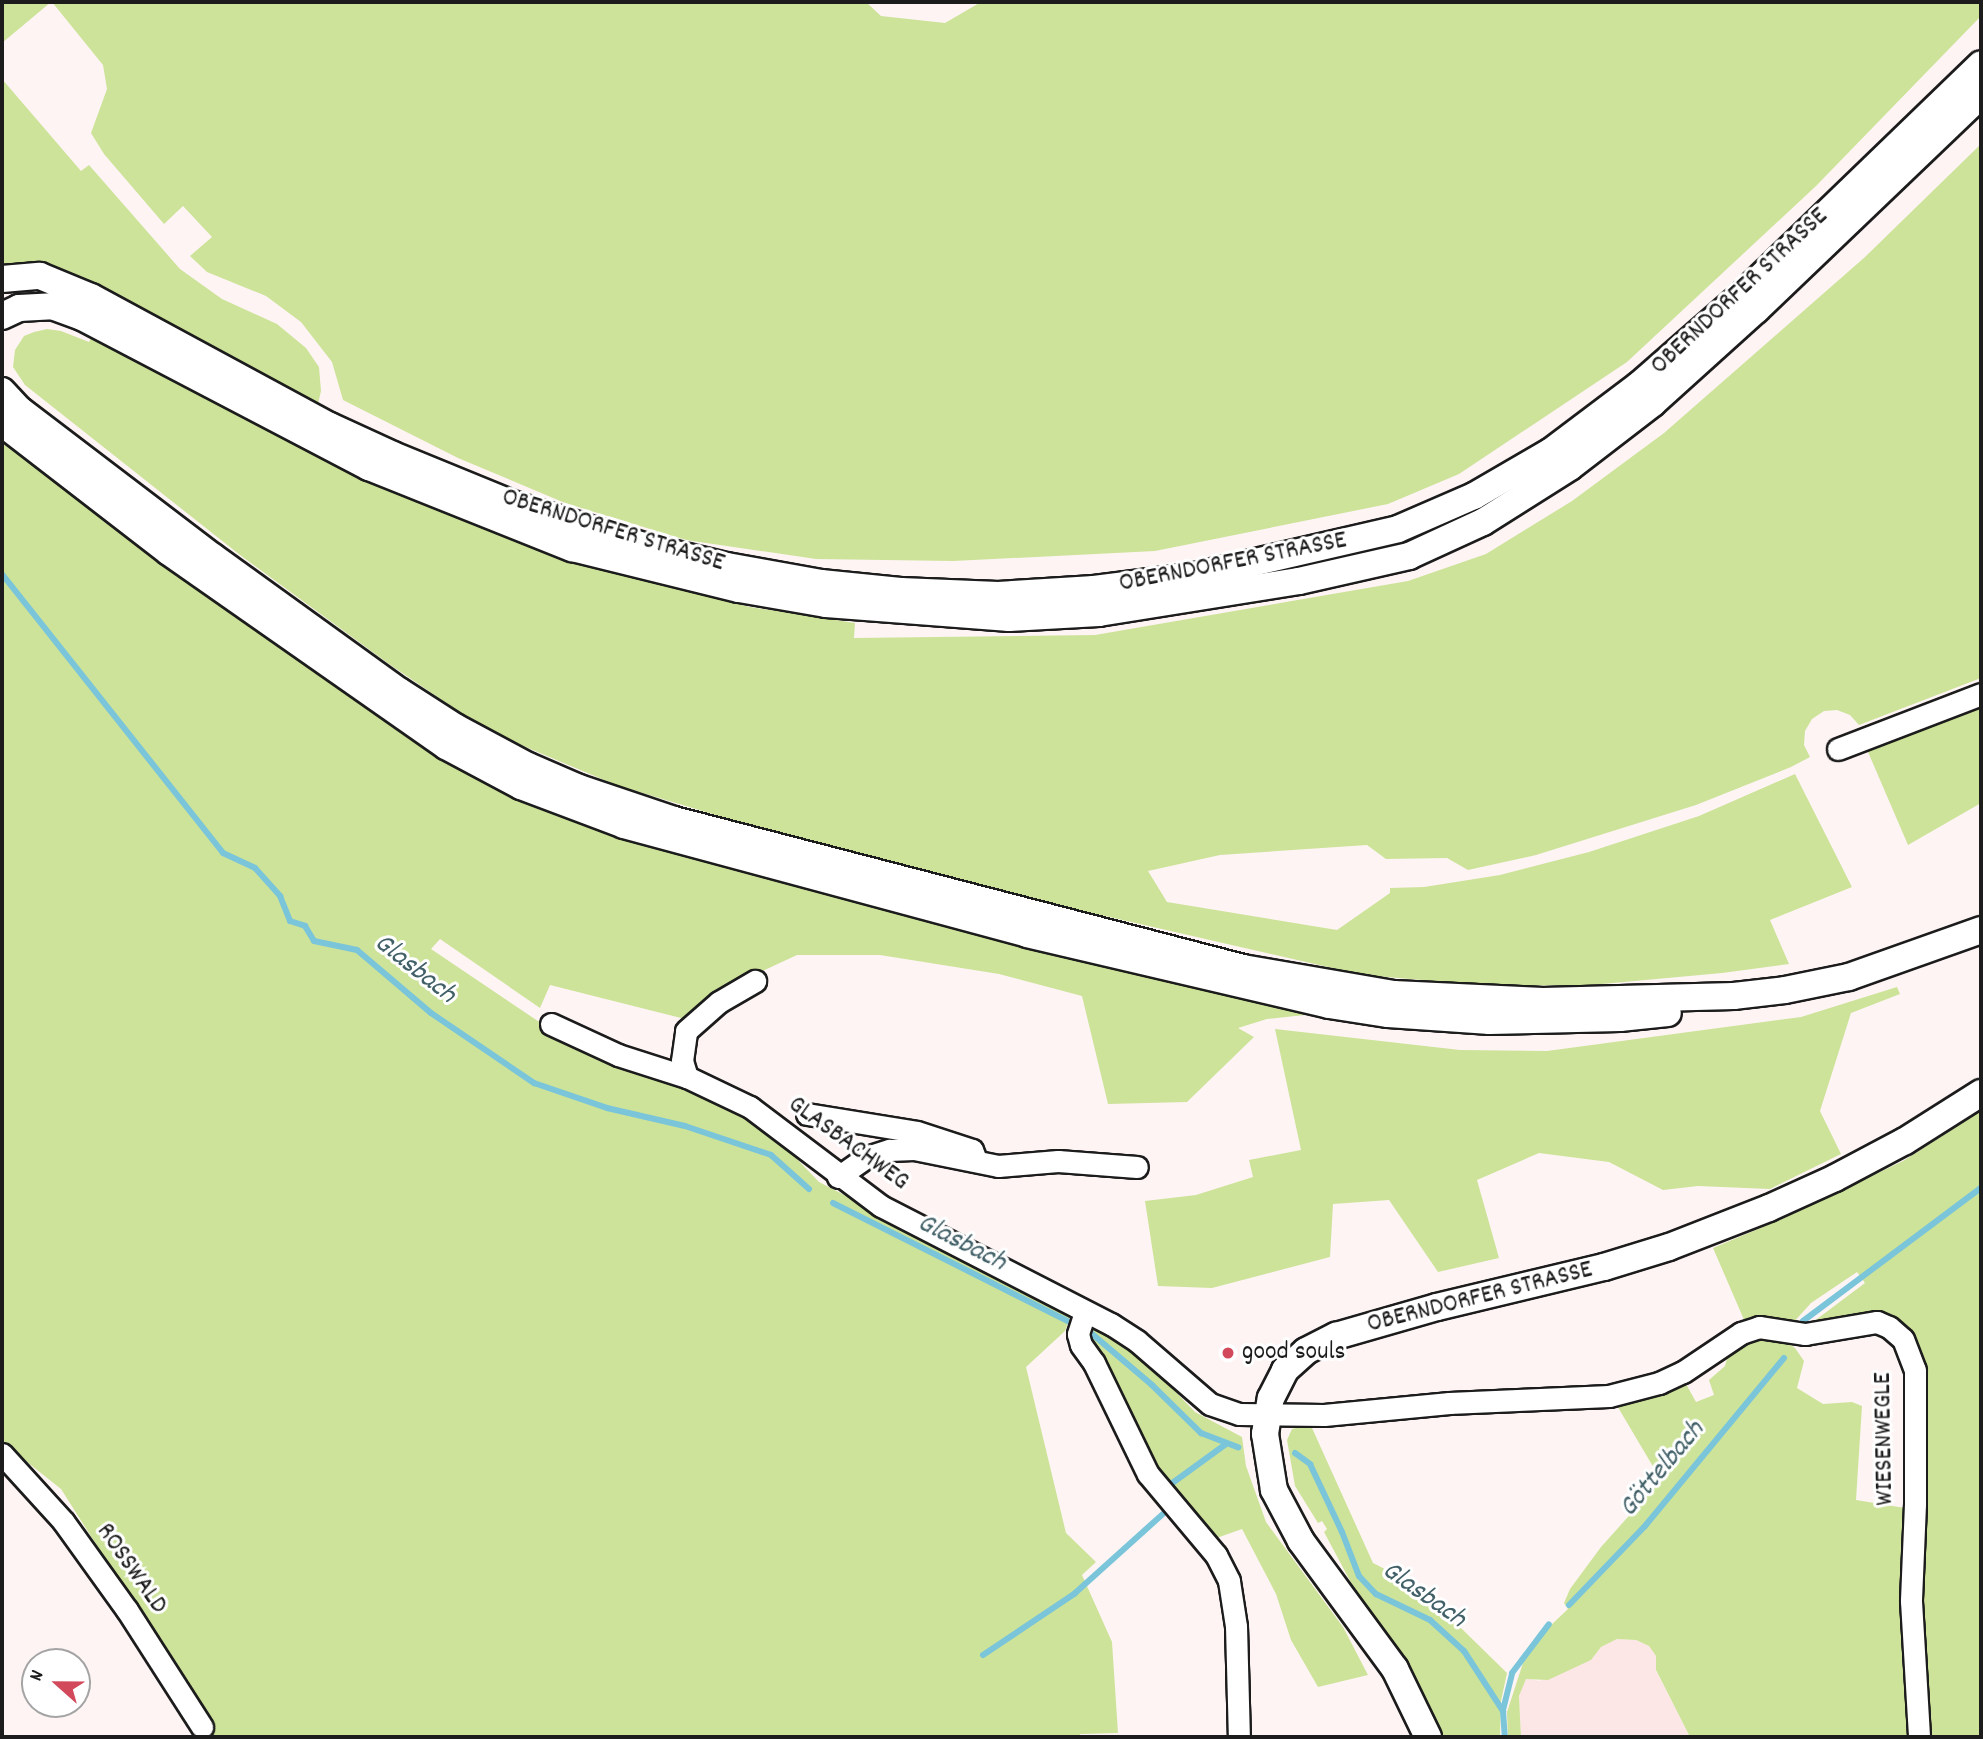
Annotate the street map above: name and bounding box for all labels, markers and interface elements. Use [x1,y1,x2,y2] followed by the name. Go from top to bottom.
[1645,202,1835,382] street label: OBERNDORFER STRASSE
[498,482,728,580] street label: OBERNDORFER STRASSE
[1117,526,1349,600] street label: OBERNDORFER STRASSE
[366,927,462,1013] water label: Glasbach
[781,1090,915,1198] street label: GLASBACHWEG
[911,1207,1011,1281] water label: Glasbach
[1364,1255,1596,1341] street label: OBERNDORFER STRASSE
[1242,1337,1346,1369] place label: good souls
[1220,1345,1236,1361] marker: good souls
[1868,1372,1902,1506] street label: WIESENWEGLE
[1613,1415,1713,1525] water label: Göttelbach
[88,1518,174,1620] street label: ROSSWALD
[1374,1555,1472,1637] water label: Glasbach
[21,1648,91,1718] north arrow
[24,1667,52,1685] text: N

